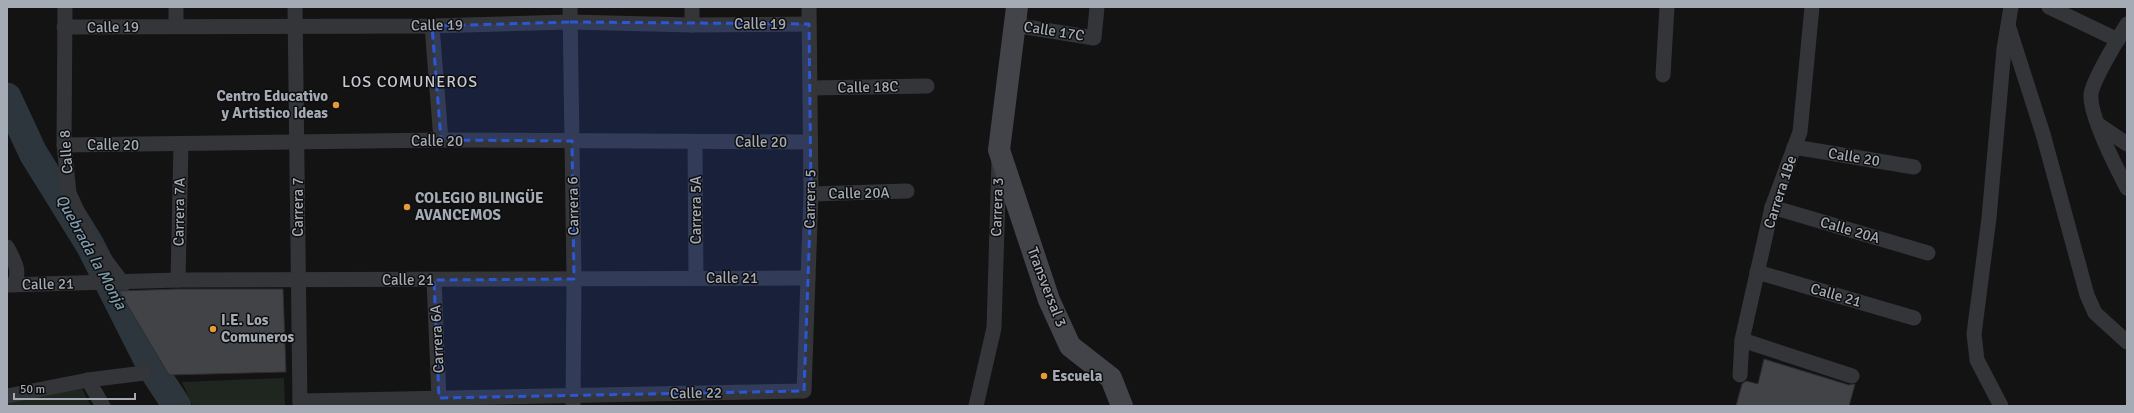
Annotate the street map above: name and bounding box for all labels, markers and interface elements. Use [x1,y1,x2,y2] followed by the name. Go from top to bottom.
[734,15,786,33] street label: Calle 19
[411,16,463,34] street label: Calle 19
[1022,17,1086,45] street label: Calle 17C
[87,18,139,36] street label: Calle 19
[342,72,478,92] district label: LOS COMUNEROS
[837,77,899,97] street label: Calle 18C
[216,87,328,122] place label: Centro Educativo y Artistico Ideas
[331,100,341,110] marker: Centro Educativo y Artistico Ideas
[55,129,77,175] street label: Calle 8
[411,132,463,150] street label: Calle 20
[735,133,787,151] street label: Calle 20
[87,136,139,154] street label: Calle 20
[1827,144,1881,170] street label: Calle 20
[1760,153,1800,231] street label: Carrera 1Be
[800,169,820,229] street label: Carrera 5
[563,176,583,236] street label: Carrera 6
[687,176,705,244] street label: Carrera 5A
[289,177,307,237] street label: Carrera 7
[987,177,1007,237] street label: Carrera 3
[169,178,189,246] street label: Carrera 7A
[828,183,890,203] street label: Calle 20A
[415,189,544,224] place label: COLEGIO BILINGÜE AVANCEMOS
[51,191,131,314] water label: Quebrada la Monja
[402,202,412,212] marker: COLEGIO BILINGÜE AVANCEMOS
[1818,213,1882,247] street label: Calle 20A
[1024,245,1070,329] street label: Transversal 3
[706,269,758,287] street label: Calle 21
[382,271,434,289] street label: Calle 21
[22,275,74,293] street label: Calle 21
[1808,279,1864,311] street label: Calle 21
[426,304,448,374] street label: Carrera 6A
[221,311,294,346] place label: I.E. Los Comuneros
[208,324,218,334] marker: I.E. Los Comuneros
[1052,367,1103,385] place label: Escuela
[1039,371,1049,381] marker: Escuela
[14,375,135,401] scale bar
[20,382,45,397] text: 50 m
[670,384,722,402] street label: Calle 22

